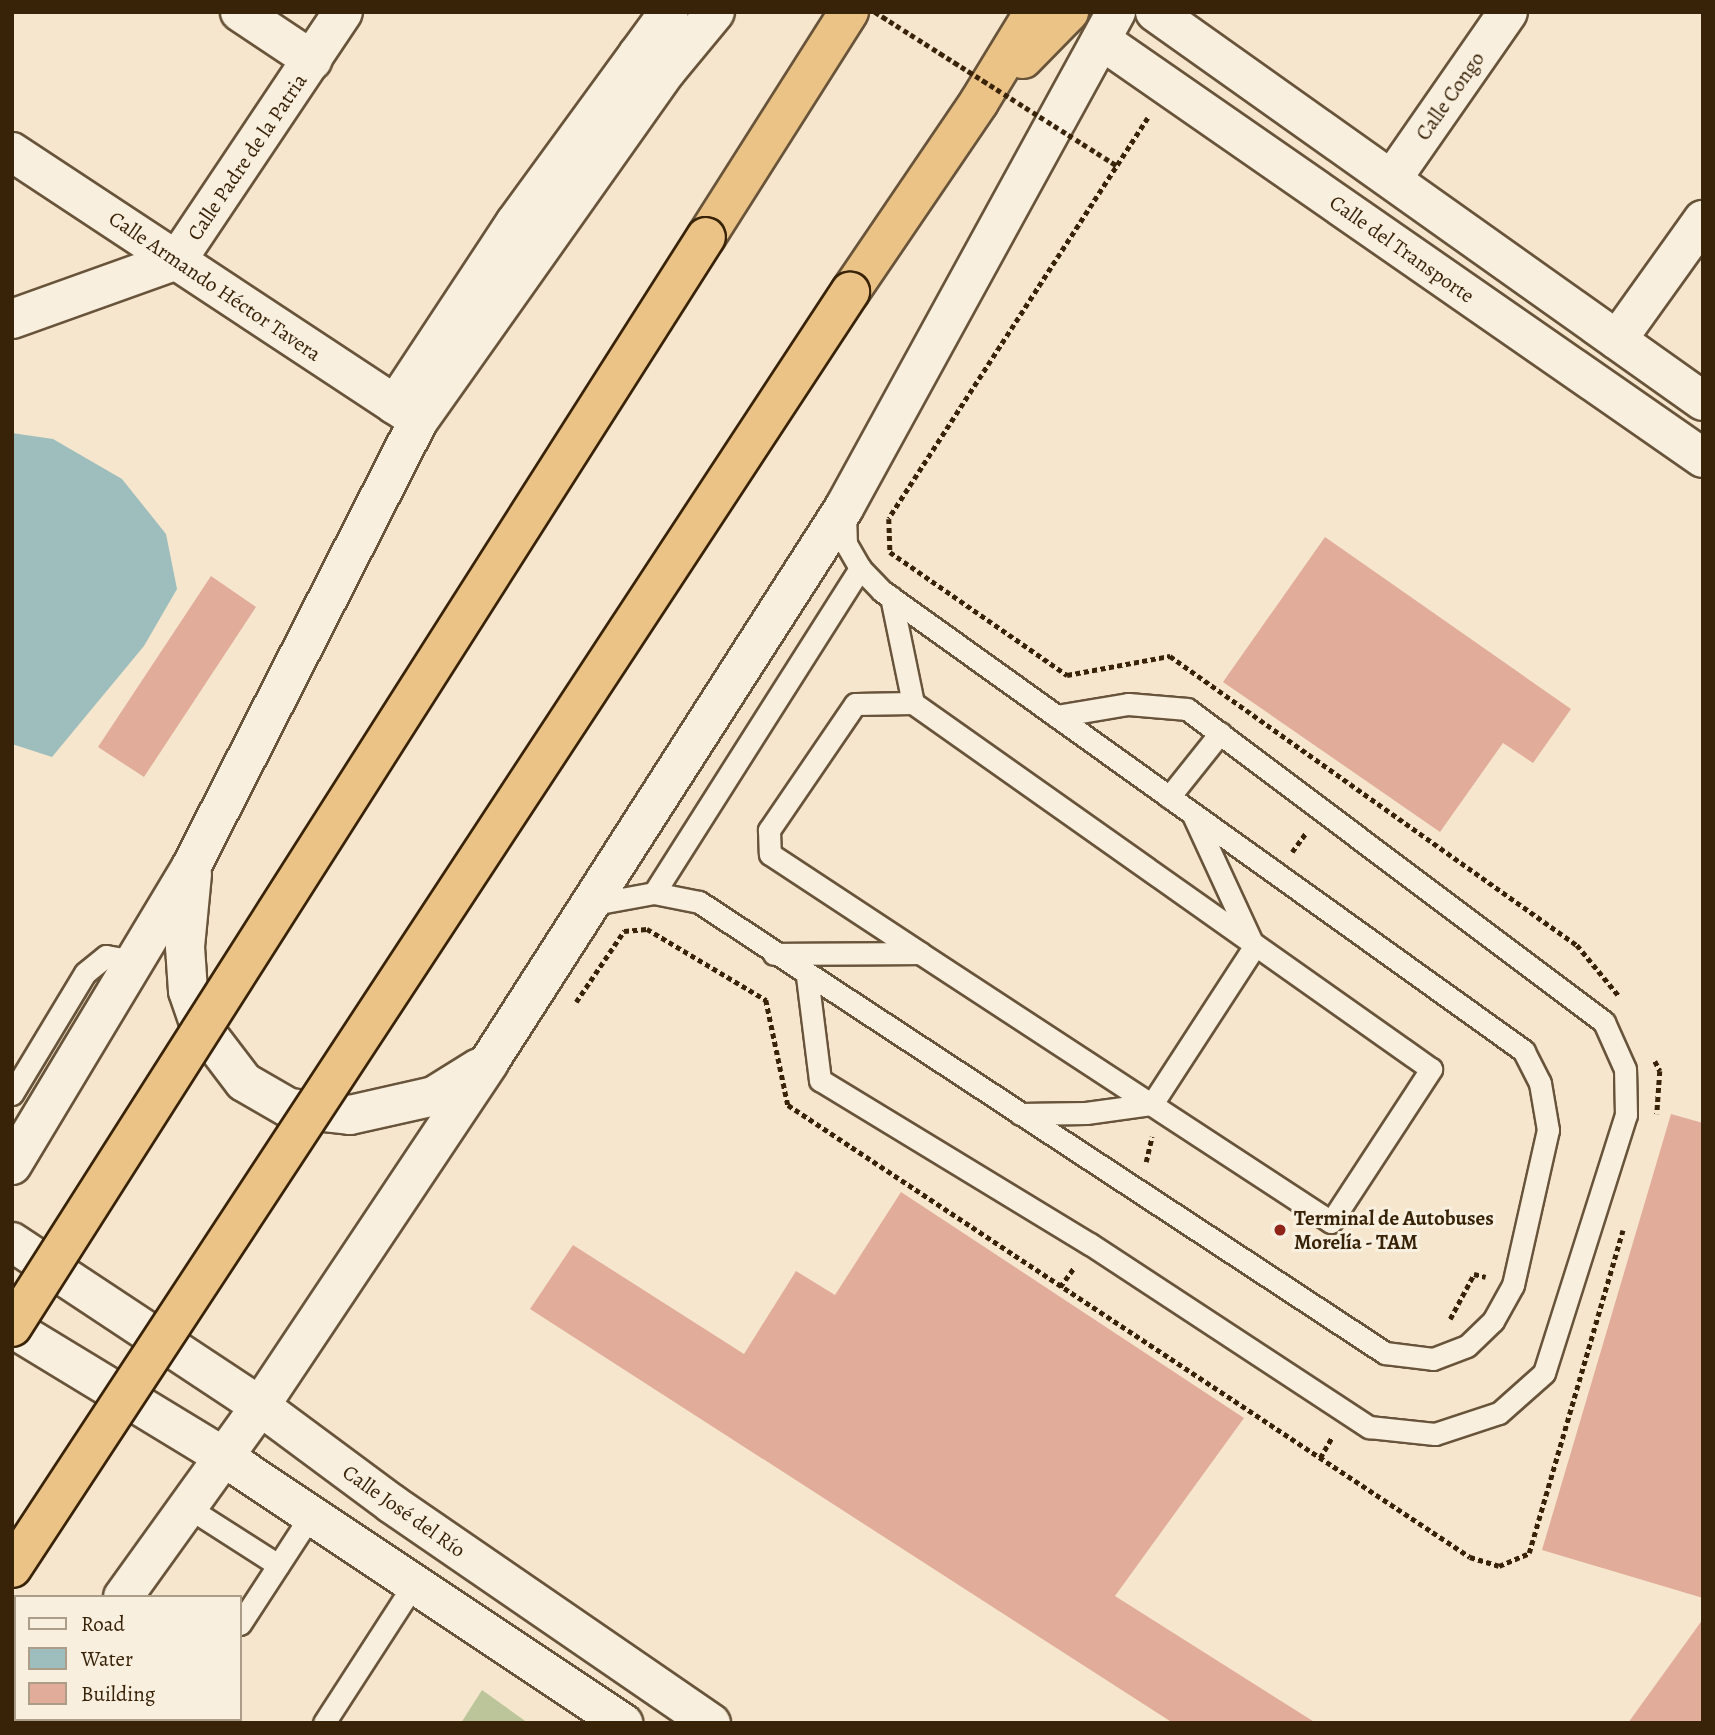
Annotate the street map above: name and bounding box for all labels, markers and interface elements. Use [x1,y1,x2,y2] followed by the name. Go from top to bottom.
[1410,47,1490,145] street label: Calle Congo
[182,69,312,245] street label: Calle Padre de la Patria
[1325,190,1479,308] street label: Calle del Transporte
[104,206,326,366] street label: Calle Armando Héctor Tavera
[1294,1205,1494,1255] place label: Terminal de Autobuses Morelía - TAM
[1272,1222,1288,1238] marker: Terminal de Autobuses Morelía - TAM
[338,1459,470,1563] street label: Calle José del Río
[14,1595,242,1721] legend
[81,1610,125,1638] text: Road
[81,1645,133,1673] text: Water
[81,1680,155,1708] text: Building

